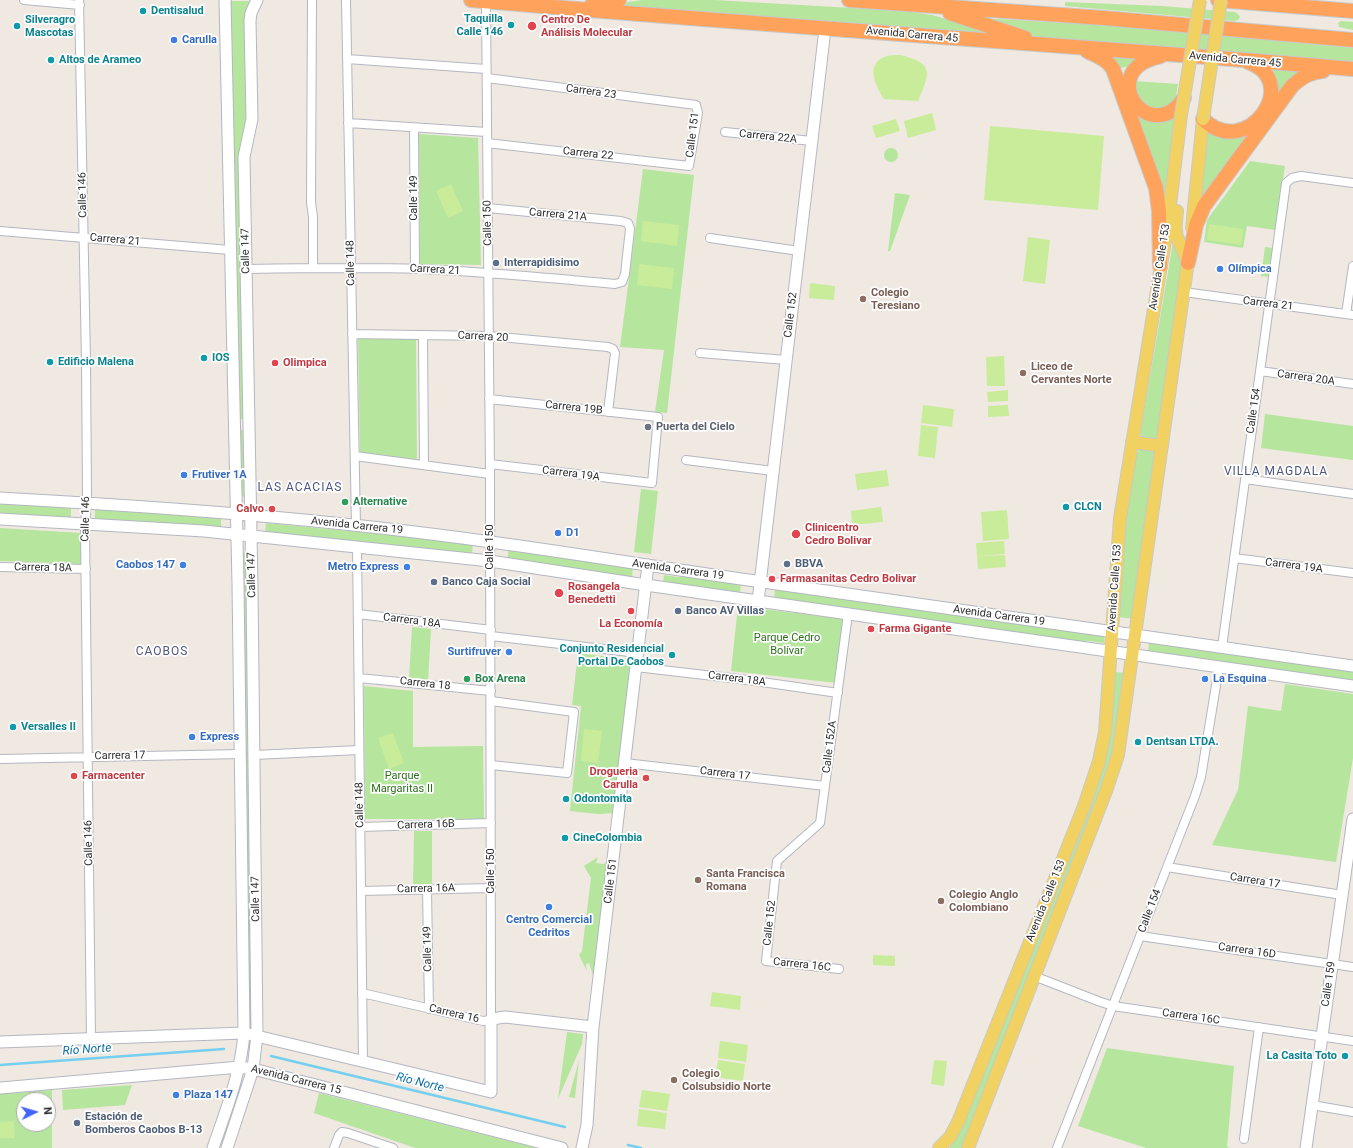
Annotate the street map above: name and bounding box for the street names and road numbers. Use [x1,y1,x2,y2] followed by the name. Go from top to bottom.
[865,24,959,46] street label: Avenida Carrera 45
[1188,49,1282,71] street label: Avenida Carrera 45
[565,82,617,102] street label: Carrera 23
[684,112,702,158] street label: Calle 151
[738,127,798,147] street label: Carrera 22A
[562,145,614,163] street label: Carrera 22
[76,172,90,218] street label: Calle 146
[407,175,421,221] street label: Calle 149
[481,200,495,246] street label: Calle 150
[528,206,588,224] street label: Carrera 21A
[1147,223,1173,311] street label: Avenida Calle 153
[239,228,253,274] street label: Calle 147
[89,231,141,249] street label: Carrera 21
[344,240,358,286] street label: Calle 148
[409,262,461,278] street label: Carrera 21
[782,292,800,338] street label: Calle 152
[1242,294,1294,314] street label: Carrera 21
[457,329,509,345] street label: Carrera 20
[1276,367,1336,389] street label: Carrera 20A
[1244,388,1264,434] street label: Calle 154
[545,398,603,418] street label: Carrera 19B
[541,464,601,484] street label: Carrera 19A
[79,496,93,542] street label: Calle 146
[310,515,404,537] street label: Avenida Carrera 19
[483,524,497,570] street label: Calle 150
[1105,544,1125,632] street label: Avenida Calle 153
[245,552,259,598] street label: Calle 147
[1264,556,1324,576] street label: Carrera 19A
[631,557,725,583] street label: Avenida Carrera 19
[14,561,72,575] street label: Carrera 18A
[952,603,1046,629] street label: Avenida Carrera 19
[382,611,442,631] street label: Carrera 18A
[707,669,767,689] street label: Carrera 18A
[399,675,451,693] street label: Carrera 18
[820,720,840,774] street label: Calle 152A
[94,749,146,763] street label: Carrera 17
[699,764,751,784] street label: Carrera 17
[353,782,367,828] street label: Calle 148
[397,817,455,833] street label: Carrera 16B
[82,820,96,866] street label: Calle 146
[484,848,498,894] street label: Calle 150
[602,858,620,904] street label: Calle 151
[1024,858,1068,944] street label: Avenida Calle 153
[1229,870,1281,892] street label: Carrera 17
[249,876,263,922] street label: Calle 147
[397,882,455,896] street label: Carrera 16A
[1136,887,1164,935] street label: Calle 154
[761,900,779,946] street label: Calle 152
[421,926,435,972] street label: Calle 149
[1217,940,1277,962] street label: Carrera 16D
[772,955,832,975] street label: Carrera 16C
[1319,961,1339,1007] street label: Calle 159
[428,1002,480,1026] street label: Carrera 16
[1161,1006,1221,1028] street label: Carrera 16C
[249,1062,343,1098] street label: Avenida Carrera 15

